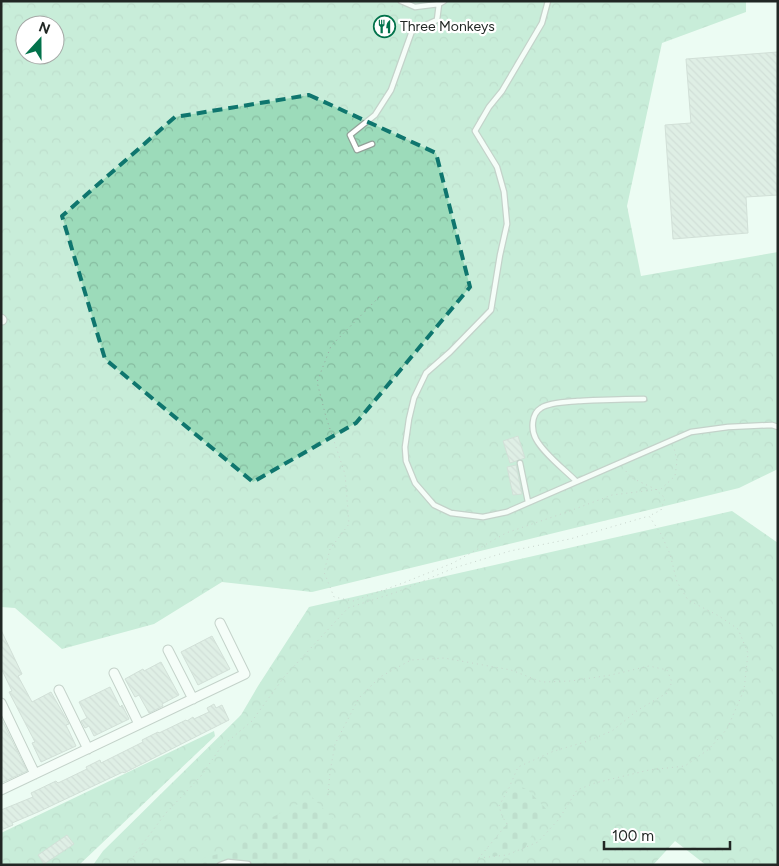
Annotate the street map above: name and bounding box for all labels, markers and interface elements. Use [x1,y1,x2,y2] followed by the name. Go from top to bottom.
[372,14,396,38] restaurant icon: Three Monkeys
[15,15,65,65] north arrow
[36,18,53,38] text: N
[400,18,495,35] place label: Three Monkeys
[604,818,730,850] scale bar
[612,827,654,845] text: 100 m

